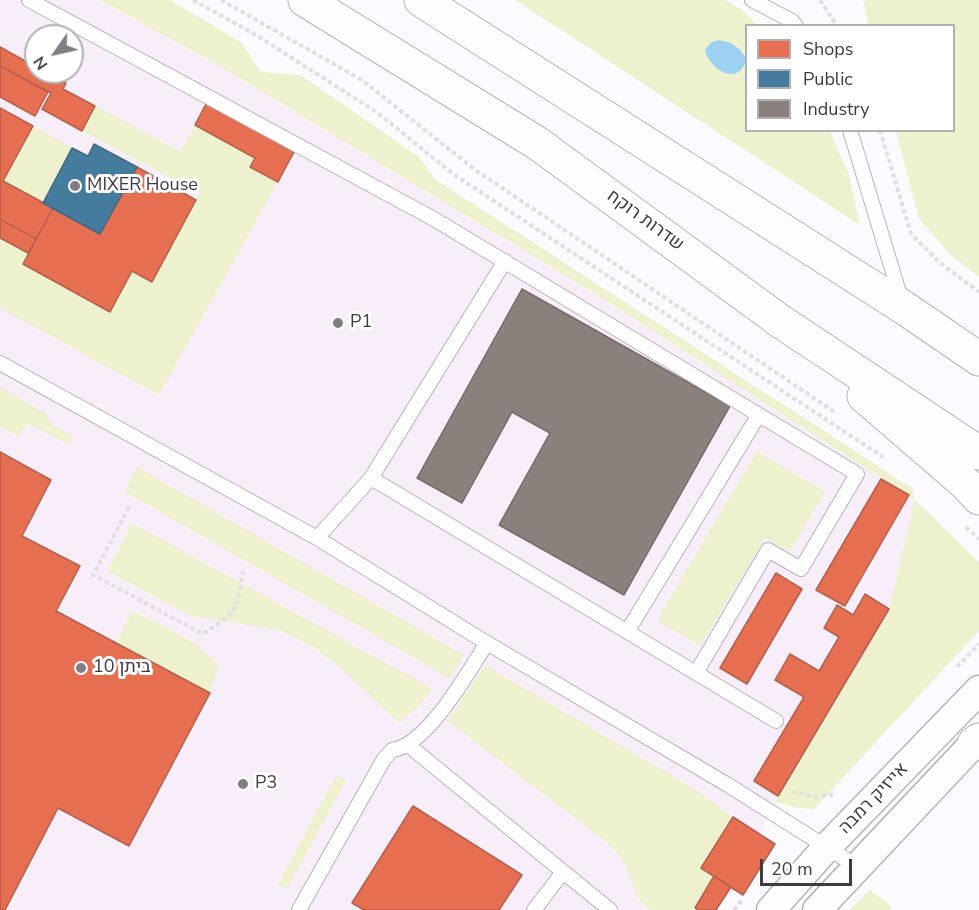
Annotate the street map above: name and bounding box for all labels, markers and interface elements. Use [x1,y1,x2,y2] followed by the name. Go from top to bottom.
[24,24,84,84] north arrow
[745,24,955,132] legend
[803,37,853,61] text: Shops
[28,52,53,74] text: N
[803,67,853,91] text: Public
[803,97,870,121] text: Industry
[87,175,198,197] place label: MIXER House
[68,179,82,193] marker: MIXER House
[602,186,688,256] street label: שדרות רוקח
[350,312,372,334] place label: P1
[331,316,345,330] marker: P1
[93,657,151,679] place label: ביתן 10
[74,661,88,675] marker: ביתן 10
[835,759,913,839] street label: אייזיק רמבה
[255,773,277,795] place label: P3
[236,777,250,791] marker: P3
[763,847,854,885] scale bar
[771,857,813,881] text: 20 m

